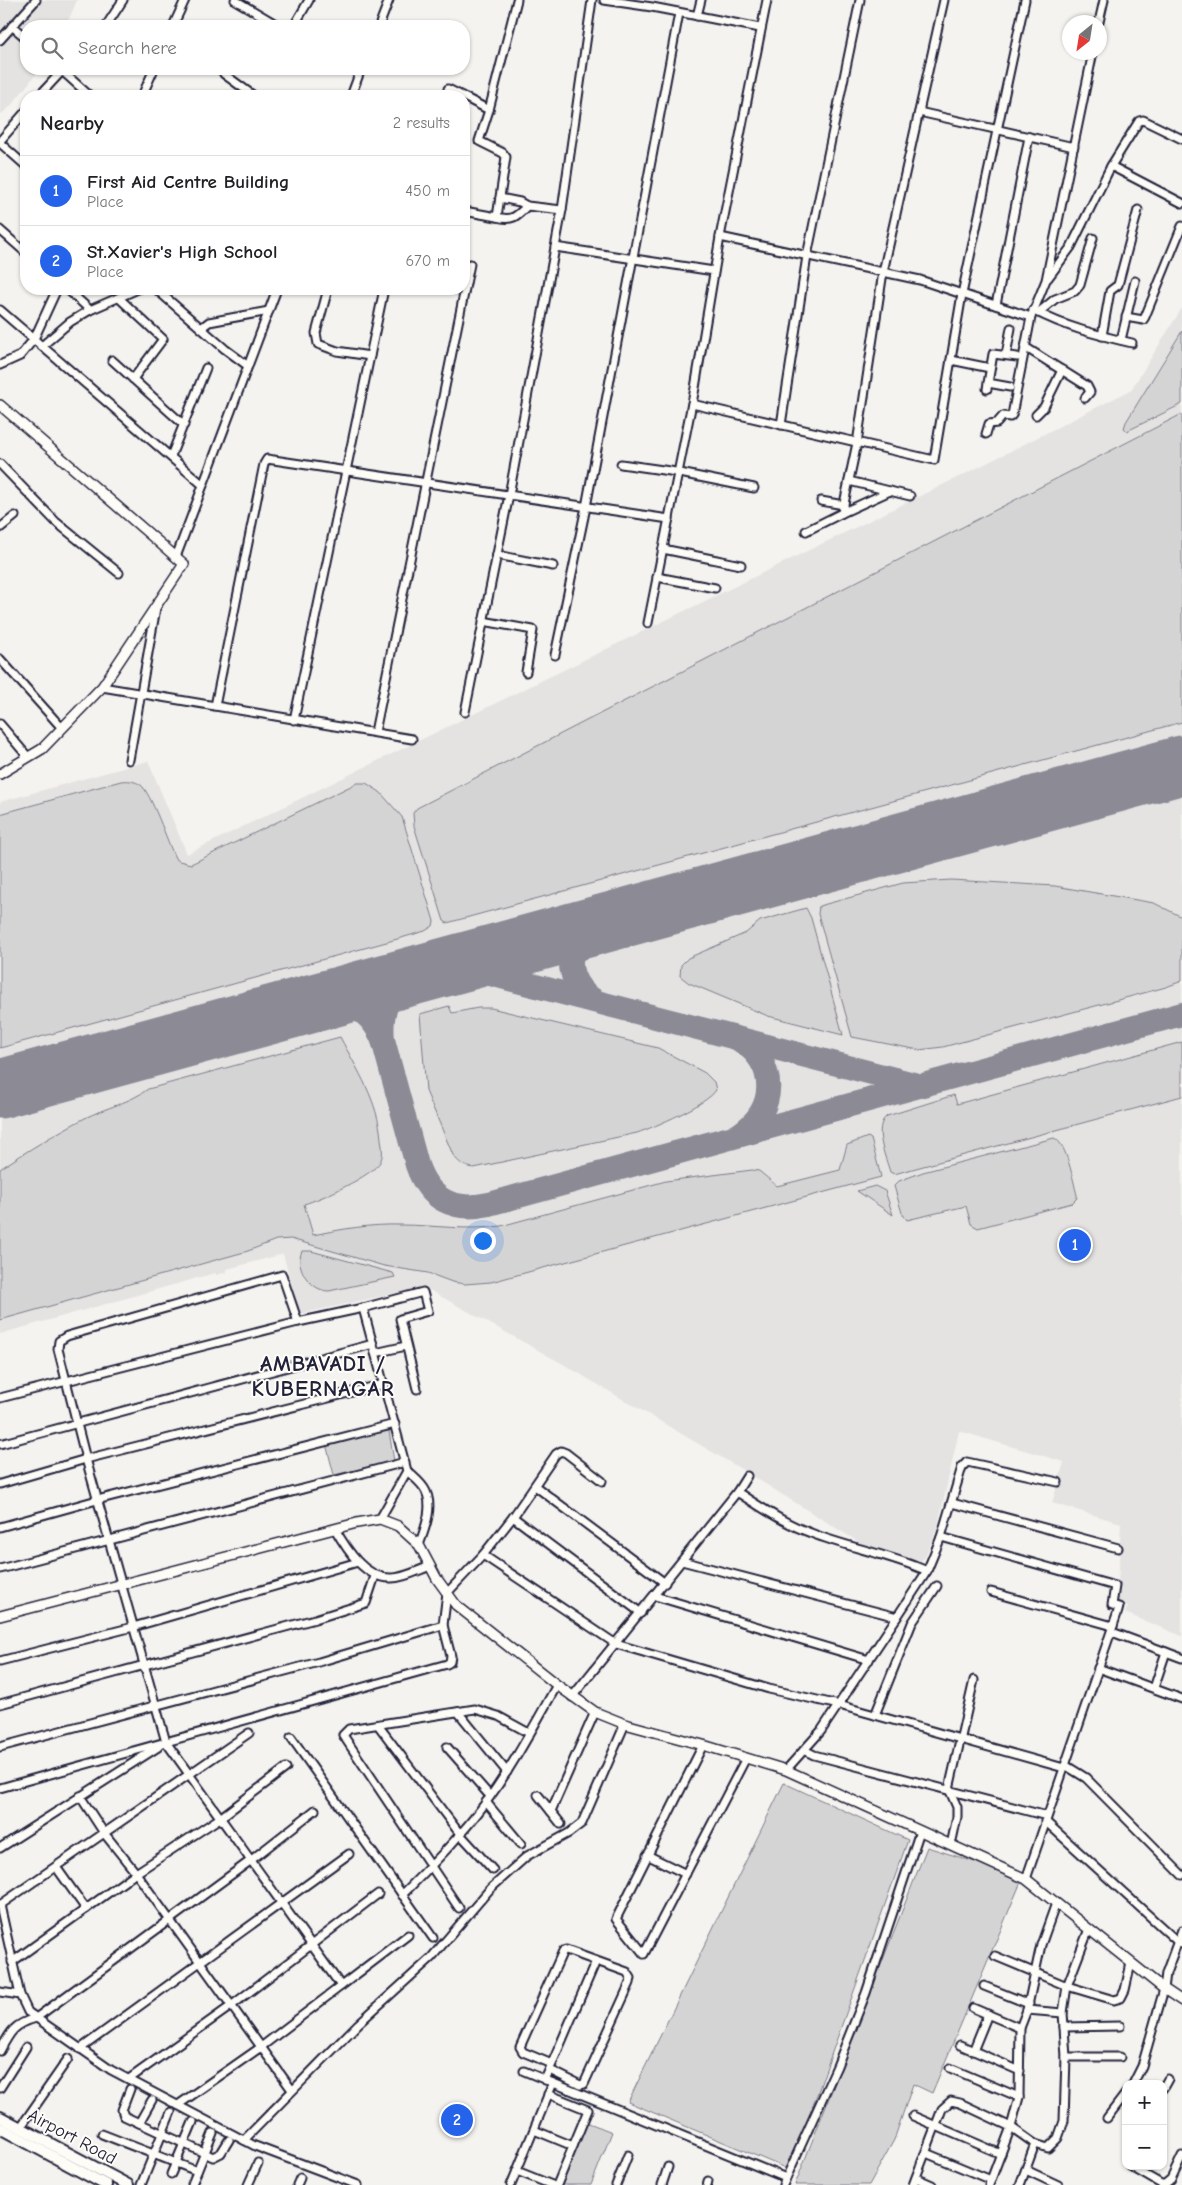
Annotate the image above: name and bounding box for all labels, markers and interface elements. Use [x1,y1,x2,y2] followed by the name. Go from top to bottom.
[1062,15,1107,60] north arrow
[20,20,470,75] search box
[38,34,66,62] icon: search
[78,37,177,59] text: Search here
[40,111,104,135] text: Nearby
[393,114,450,132] text: 2 results
[87,171,289,193] text: First Aid Centre Building
[53,182,59,200] text: 1
[405,182,450,200] text: 450 m
[87,193,123,211] text: Place
[87,241,277,263] text: St.Xavier's High School
[52,252,60,270] text: 2
[405,252,450,270] text: 670 m
[87,263,123,281] text: Place
[1059,1226,1091,1264] pin: 1
[470,1228,496,1254] your location
[252,1351,394,1402] district label: AMBAVADI / KUBERNAGAR
[1122,2080,1167,2170] map controls
[1122,2080,1167,2125] button: +
[441,2101,473,2139] pin: 2
[24,2105,120,2169] street label: Airport Road
[1122,2125,1167,2170] button: −

